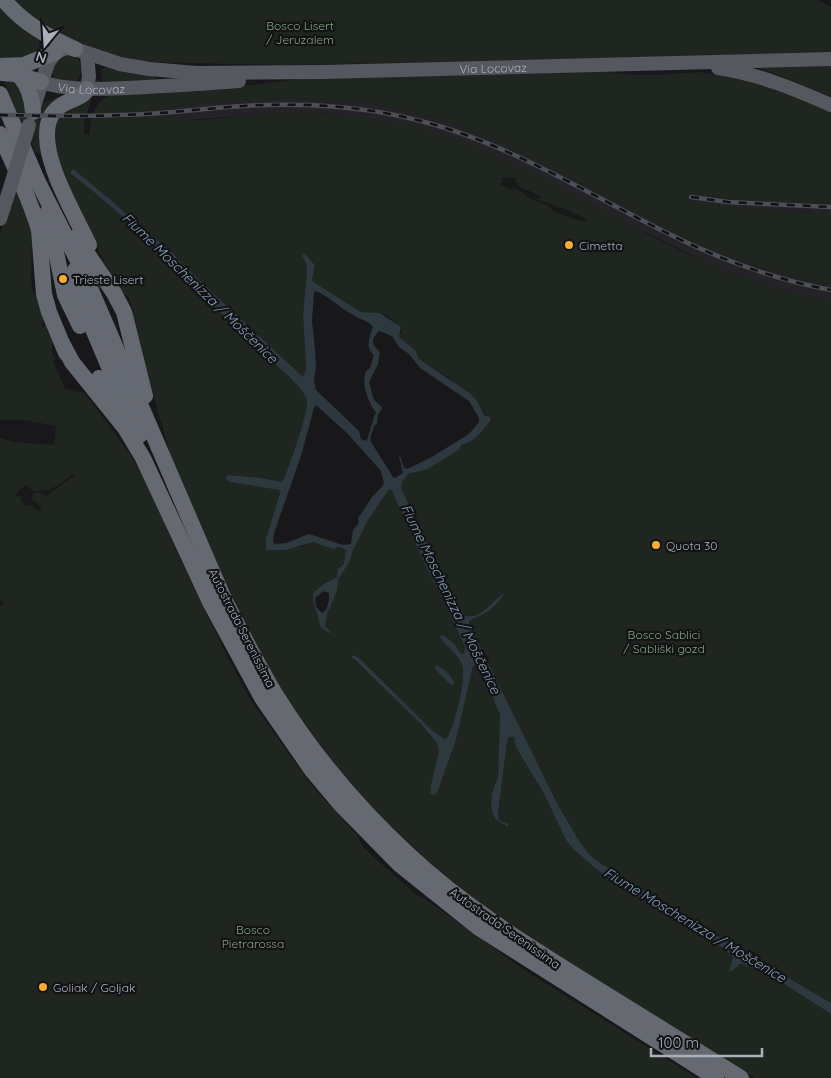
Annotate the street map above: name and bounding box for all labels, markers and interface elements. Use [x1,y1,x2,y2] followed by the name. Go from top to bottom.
[266,18,334,47] park label: Bosco Lisert / Jeruzalem
[20,20,70,70] north arrow
[33,47,49,68] text: N
[459,59,527,76] street label: Via Locovaz
[57,79,126,96] street label: Via Locovaz
[119,209,282,368] water label: Fiume Moschenizza / Moščenice
[579,238,623,253] place label: Cimetta
[563,239,575,251] marker: Cimetta
[73,272,143,287] place label: Trieste Lisert
[57,273,69,285] marker: Trieste Lisert
[397,501,505,698] water label: Fiume Moschenizza / Moščenice
[666,538,717,553] place label: Quota 30
[650,539,662,551] marker: Quota 30
[206,566,278,690] street label: Autostrada Serenissima
[623,627,705,656] park label: Bosco Sablici / Sabliški gozd
[601,863,790,987] water label: Fiume Moschenizza / Moščenice
[447,884,563,972] street label: Autostrada Serenissima
[222,922,284,951] park label: Bosco Pietrarossa
[53,980,136,995] place label: Goliak / Goljak
[37,981,49,993] marker: Goliak / Goljak
[651,1026,762,1058] scale bar
[658,1033,699,1052] text: 100 m

